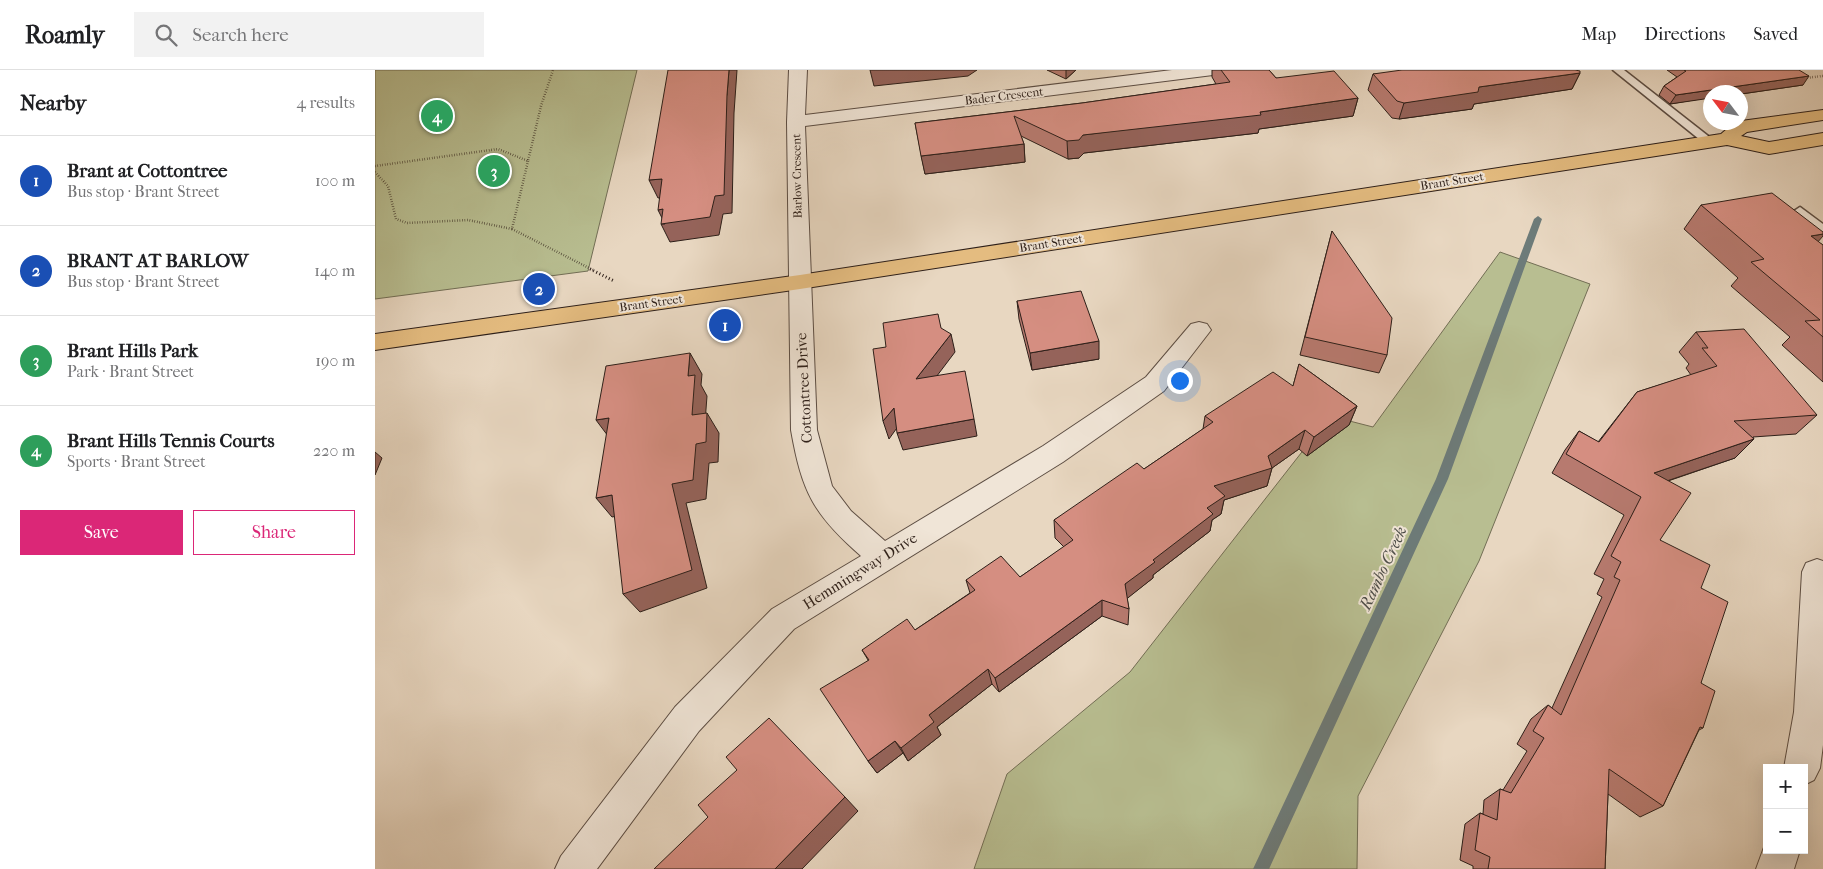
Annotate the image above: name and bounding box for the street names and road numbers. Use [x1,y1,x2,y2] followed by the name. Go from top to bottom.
[964,84,1045,108] street label: Bader Crescent
[789,133,805,219] street label: Barlow Crescent
[1419,169,1485,193] street label: Brant Street
[1018,231,1084,255] street label: Brant Street
[618,292,684,314] street label: Brant Street
[792,332,816,444] street label: Cottontree Drive
[800,528,921,613] street label: Hemmingway Drive

